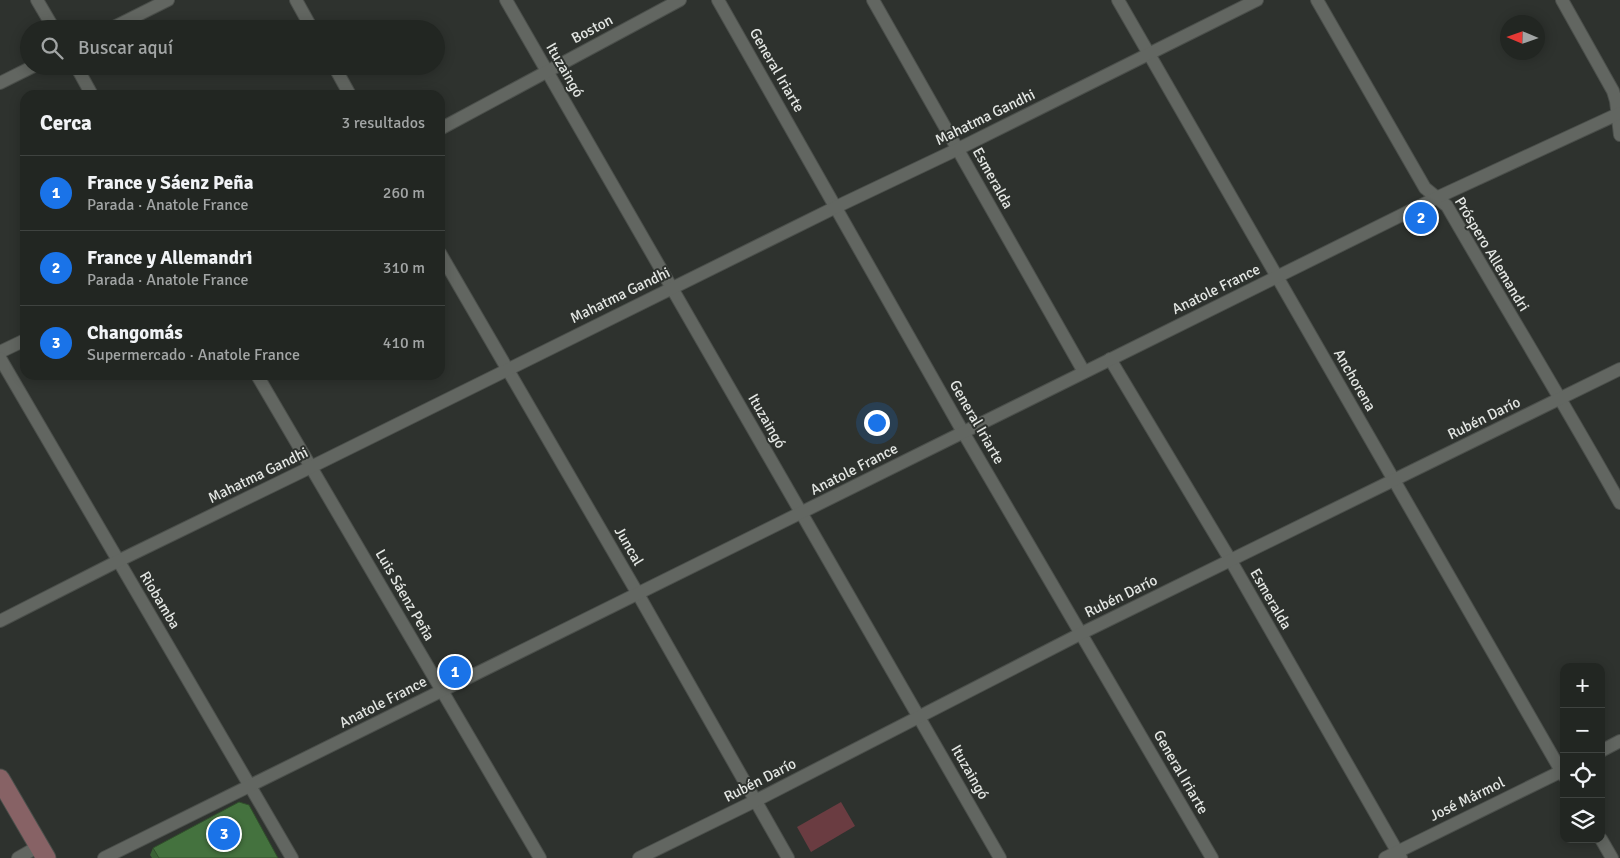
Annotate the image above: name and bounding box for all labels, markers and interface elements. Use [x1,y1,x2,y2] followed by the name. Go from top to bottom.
[568,11,616,47] street label: Boston
[1500,15,1545,60] north arrow
[20,20,445,75] search box
[746,25,808,115] street label: General Iriarte
[38,34,66,62] icon: search
[78,36,173,60] text: Buscar aquí
[542,39,588,101] street label: Ituzaingó
[932,85,1038,149] street label: Mahatma Gandhi
[40,110,92,136] text: Cerca
[342,113,425,133] text: 3 resultados
[969,144,1017,212] street label: Esmeralda
[87,171,253,195] text: France y Sáenz Peña
[52,183,60,203] text: 1
[383,183,425,203] text: 260 m
[1451,194,1533,314] street label: Próspero Allemandri
[87,195,249,215] text: Parada · Anatole France
[1405,199,1437,237] pin: 2
[87,246,253,270] text: France y Allemandri
[52,258,60,278] text: 2
[383,258,425,278] text: 310 m
[1169,260,1263,318] street label: Anatole France
[567,263,673,327] street label: Mahatma Gandhi
[87,270,249,290] text: Parada · Anatole France
[87,321,183,345] text: Changomás
[52,333,60,353] text: 3
[383,333,425,353] text: 410 m
[87,345,300,365] text: Supermercado · Anatole France
[1330,346,1380,414] street label: Anchorena
[946,377,1008,467] street label: General Iriarte
[744,390,790,452] street label: Ituzaingó
[1445,393,1523,443] street label: Rubén Darío
[864,410,890,436] your location
[807,439,901,499] street label: Anatole France
[205,443,311,507] street label: Mahatma Gandhi
[611,523,647,569] street label: Juncal
[372,546,438,644] street label: Luis Sáenz Peña
[1246,565,1296,633] street label: Esmeralda
[136,568,184,632] street label: Riobamba
[1082,571,1160,621] street label: Rubén Darío
[439,653,471,691] pin: 1
[1560,663,1605,843] map controls
[1560,663,1605,708] button: +
[336,672,430,732] street label: Anatole France
[1560,708,1605,753] button: −
[1150,727,1212,817] street label: General Iriarte
[947,741,993,803] street label: Ituzaingó
[1560,753,1605,798] button: locate
[721,754,799,806] street label: Rubén Darío
[1427,773,1507,825] street label: José Mármol
[1560,798,1605,843] button: layers
[208,815,240,853] pin: 3

